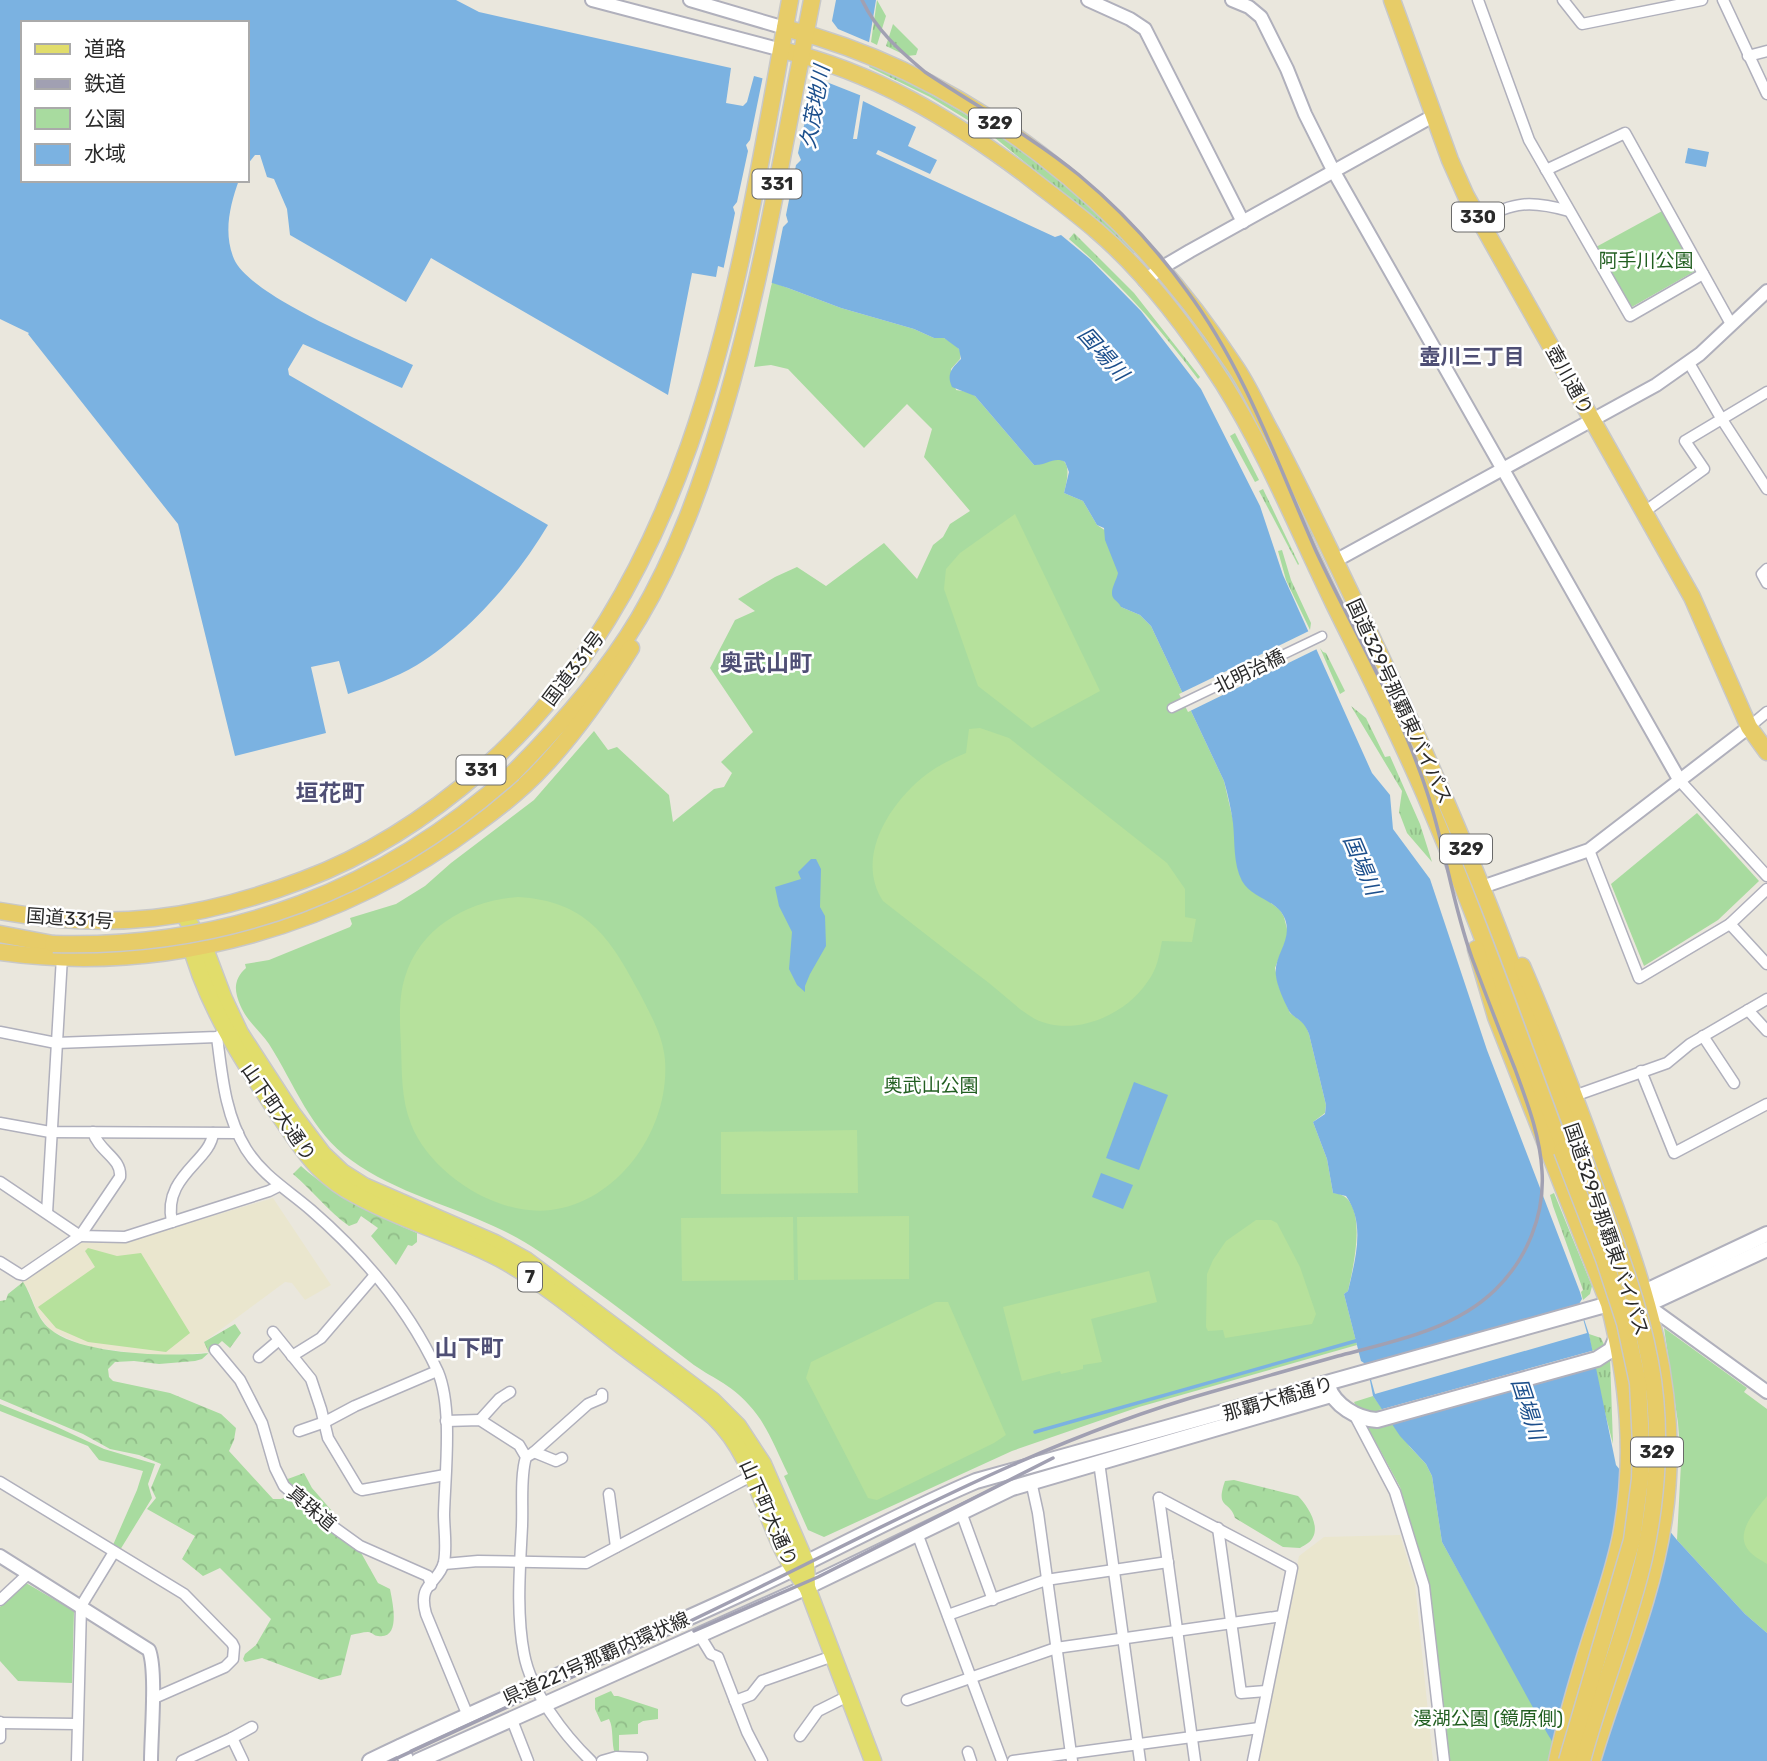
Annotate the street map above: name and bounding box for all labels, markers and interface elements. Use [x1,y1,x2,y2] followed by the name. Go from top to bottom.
[21,21,248,182] legend
[84,36,126,61] text: 道路
[795,61,834,150] water label: 久茂地川
[84,71,126,96] text: 鉄道
[84,106,126,131] text: 公園
[969,109,1021,138] road number: 329
[84,141,126,166] text: 水域
[752,169,802,198] road number: 331
[1452,202,1504,232] road number: 330
[1598,249,1694,272] park label: 阿手川公園
[1073,322,1135,387] water label: 国場川
[1541,341,1598,419] street label: 壺川通り
[1420,344,1525,369] district label: 壺川三丁目
[1342,595,1457,807] street label: 国道329号那覇東バイパス
[538,626,609,710] street label: 国道331号
[1210,644,1288,698] street label: 北明治橋
[720,649,812,677] district label: 奥武山町
[456,756,505,784] road number: 331
[296,779,365,807] district label: 垣花町
[1339,831,1387,901] water label: 国場川
[1440,834,1492,864] road number: 329
[25,904,114,933] street label: 国道331号
[236,1059,321,1166] street label: 山下町大通り
[883,1074,979,1097] park label: 奥武山公園
[1559,1120,1654,1339] street label: 国道329号那覇東バイパス
[518,1262,542,1292] road number: 7
[435,1334,504,1362] district label: 山下町
[1220,1372,1336,1425] street label: 那覇大橋通り
[1507,1375,1551,1445] water label: 国場川
[1631,1437,1683,1466] road number: 329
[735,1456,802,1570] street label: 山下町大通り
[282,1481,341,1536] street label: 真珠道
[500,1607,693,1710] street label: 県道221号那覇内環状線
[1413,1707,1563,1730] park label: 漫湖公園 (鏡原側)

